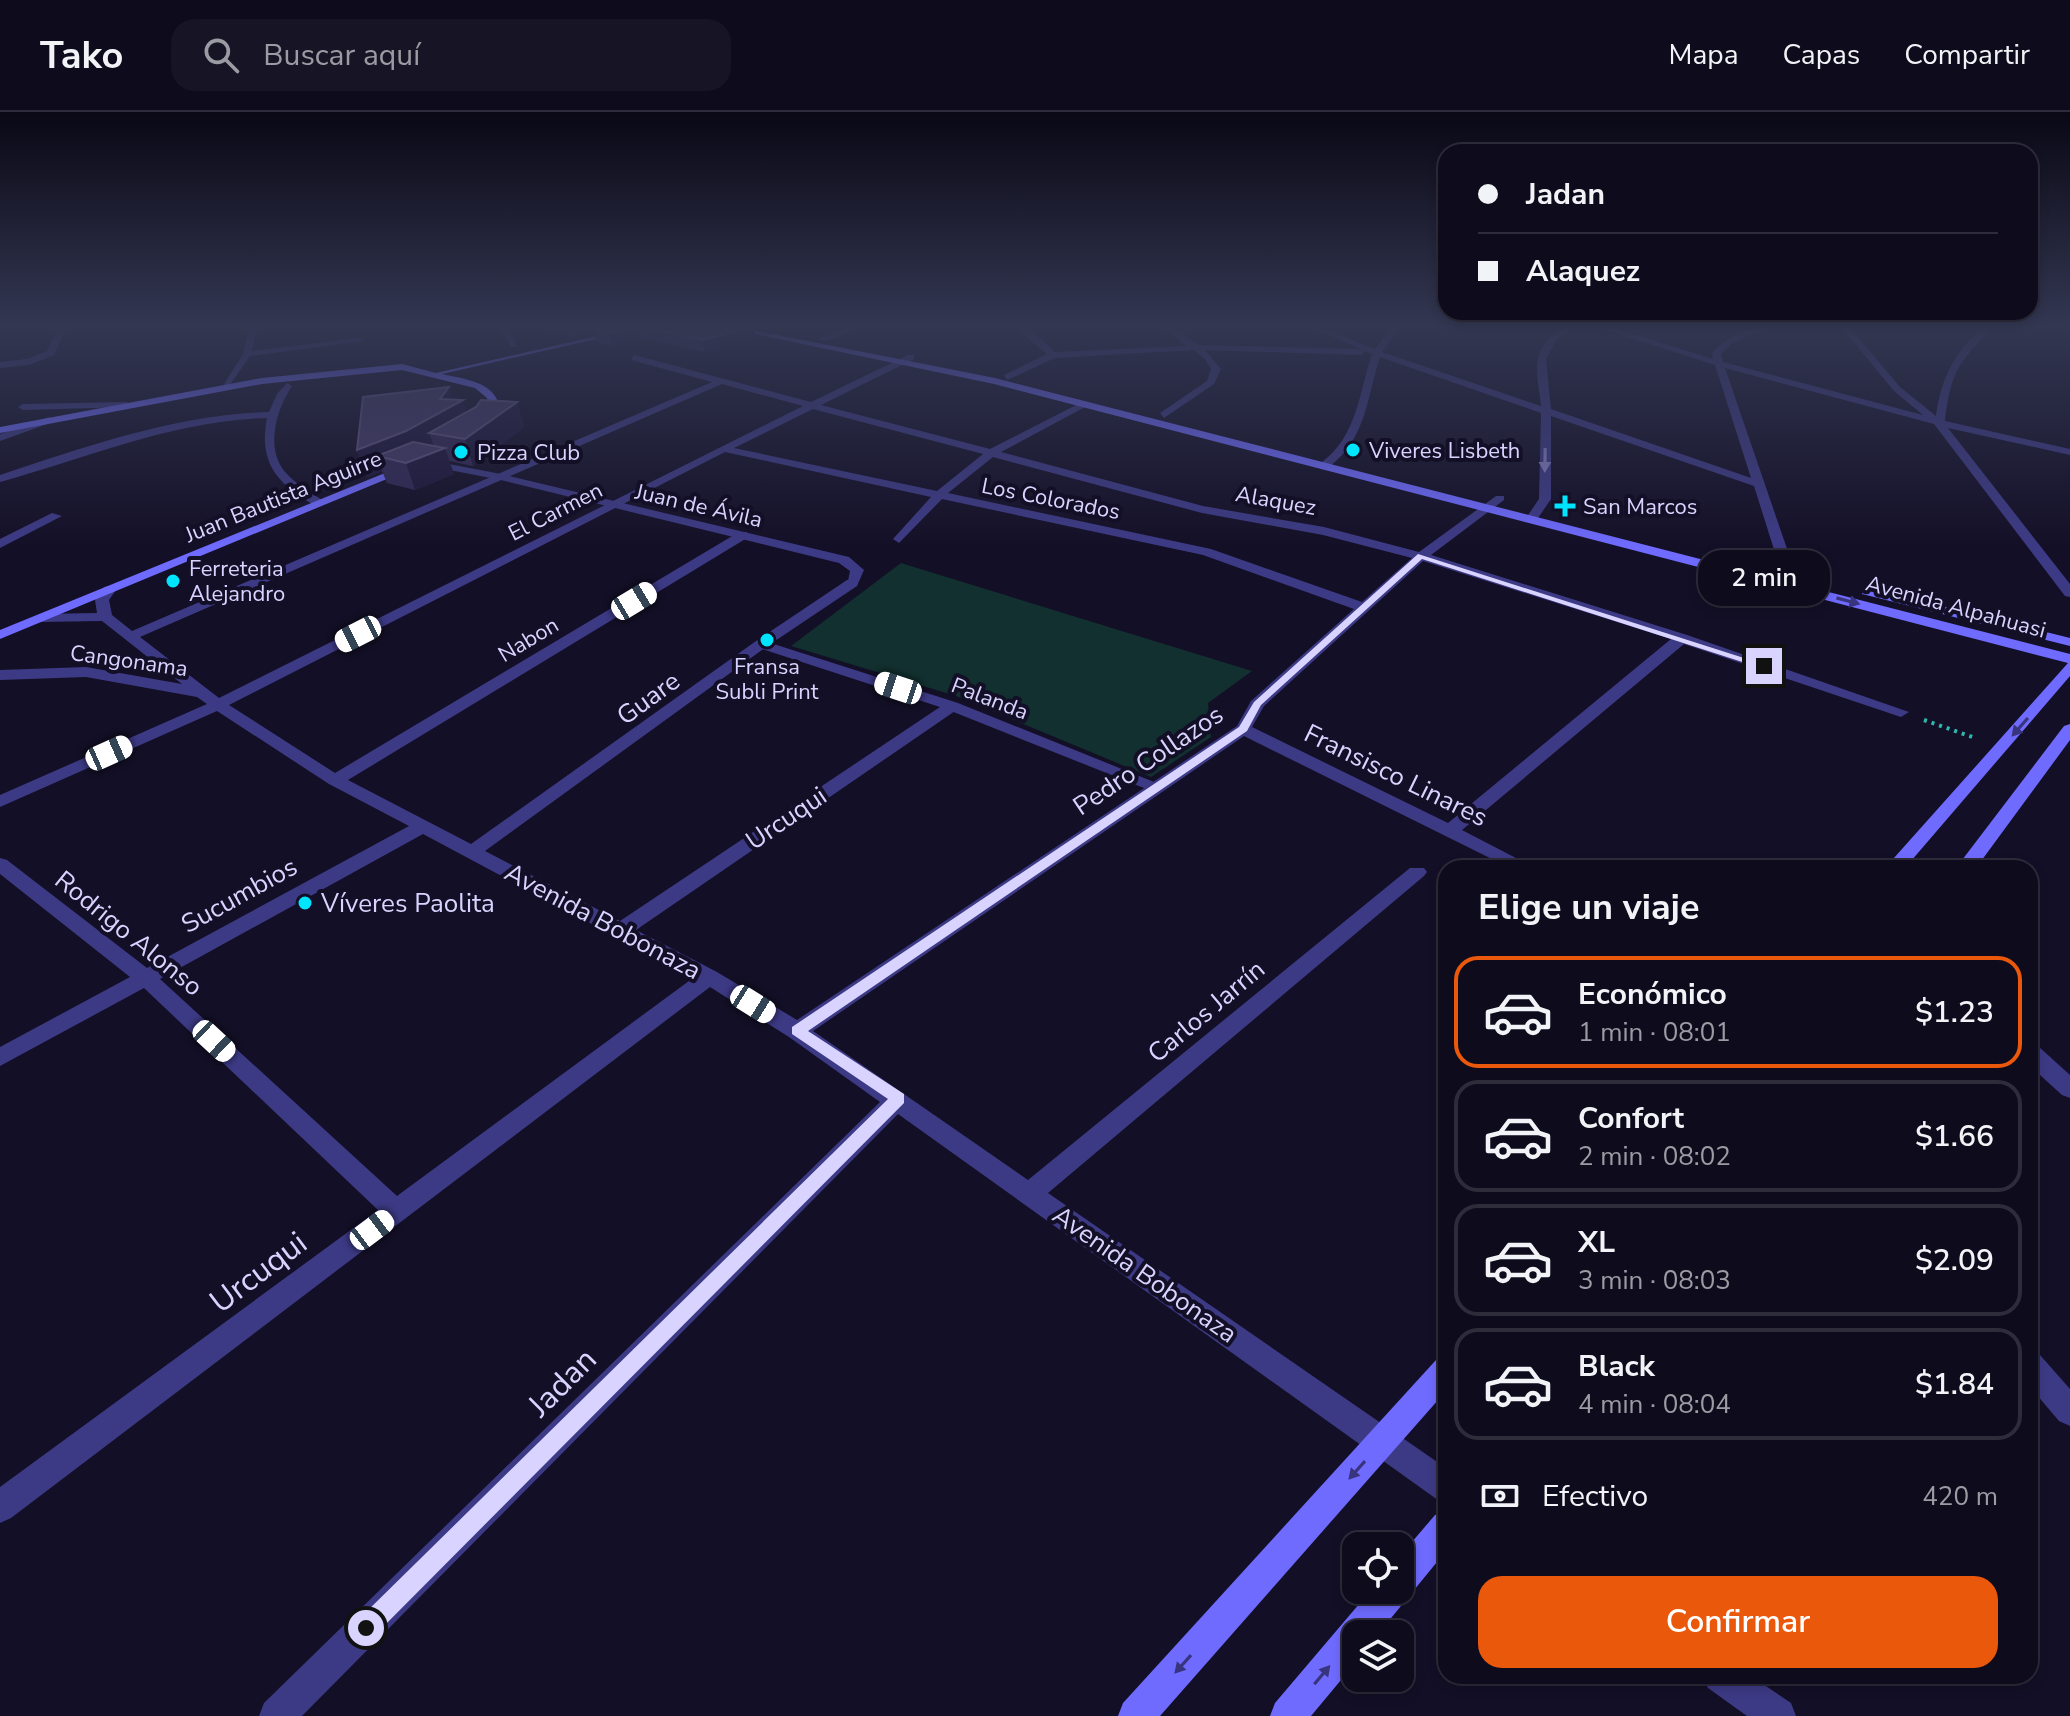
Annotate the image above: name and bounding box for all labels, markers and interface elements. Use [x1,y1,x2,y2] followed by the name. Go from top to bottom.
[171,19,731,91] search box
[40,30,123,81] text: Tako
[199,33,243,77] icon: search
[263,35,420,76] text: Buscar aquí
[1669,36,1738,74] text: Mapa
[1782,36,1860,74] text: Capas
[1904,36,2030,74] text: Compartir
[1526,174,1605,215] text: Jadan
[1526,251,1640,292] text: Alaquez
[1368,436,1520,466] place label: Viveres Lisbeth
[477,438,580,468] place label: Pizza Club
[1344,441,1362,459] marker: Viveres Lisbeth
[452,443,470,461] marker: Pizza Club
[179,444,386,551] street label: Juan Bautista Aguirre
[1539,448,1552,473] one-way arrow
[979,471,1123,527] street label: Los Colorados
[503,475,608,548] street label: El Carmen
[631,477,765,535] street label: Juan de Ávila
[1233,479,1318,523] street label: Alaquez
[1583,492,1697,522] place label: San Marcos
[1554,495,1576,517] marker: San Marcos
[1698,550,1830,606] callout: 2 min
[189,554,285,609] place label: Ferreteria Alejandro
[1731,560,1797,595] text: 2 min
[1862,568,2049,645] street label: Avenida Alpahuasi
[164,572,182,590] marker: Ferreteria Alejandro
[607,578,661,624] car
[1835,595,1860,607] one-way arrow
[493,610,564,670] street label: Nabon
[331,612,385,656] car
[758,631,776,649] marker: Fransa Subli Print
[68,638,190,684] street label: Cangonama
[1746,648,1782,684] route end
[716,652,819,707] place label: Fransa Subli Print
[610,664,687,733] street label: Guare
[871,669,925,707] car
[947,671,1032,727] street label: Palanda
[1066,697,1230,824] street label: Pedro Collazos
[1298,716,1493,835] street label: Fransisco Linares
[2012,717,2029,737] one-way arrow
[82,732,136,774] car
[739,779,834,858] street label: Urcuqui
[175,849,304,942] street label: Sucumbios
[498,855,707,988] street label: Avenida Bobonaza
[47,863,210,1004] street label: Rodrigo Alonso
[1478,883,1699,932] text: Elige un viaje
[320,886,495,921] place label: Víveres Paolita
[296,894,314,912] marker: Víveres Paolita
[1140,952,1272,1071] street label: Carlos Jarrín
[1578,974,1727,1015] text: Económico
[1482,976,1554,1048] icon: car
[726,981,780,1027] car
[1915,992,1994,1033] text: $1.23
[1578,1015,1731,1050] text: 1 min · 08:01
[188,1016,240,1066] car
[1578,1098,1684,1139] text: Confort
[1482,1100,1554,1172] icon: car
[1915,1116,1994,1157] text: $1.66
[1578,1139,1731,1174] text: 2 min · 08:02
[1046,1198,1244,1351] street label: Avenida Bobonaza
[346,1206,398,1254] car
[201,1222,316,1323] street label: Urcuqui
[1578,1222,1615,1263] text: XL
[1482,1224,1554,1296] icon: car
[1915,1240,1994,1281] text: $2.09
[1578,1263,1731,1298] text: 3 min · 08:03
[518,1338,606,1427] street label: Jadan
[1578,1346,1655,1387] text: Black
[1482,1348,1554,1420] icon: car
[1915,1364,1994,1405] text: $1.84
[1578,1387,1731,1422] text: 4 min · 08:04
[1348,1461,1366,1480] one-way arrow
[1478,1474,1522,1518] icon: cash
[1542,1476,1648,1517] text: Efectivo
[1922,1479,1998,1514] text: 420 m
[1342,1532,1414,1692] map controls
[1342,1532,1414,1604] button: locate
[1478,1576,1998,1668] button: Confirmar
[348,1610,384,1646] route start
[1342,1620,1414,1692] button: layers
[1175,1653,1192,1673] one-way arrow
[1313,1666,1330,1686] one-way arrow

